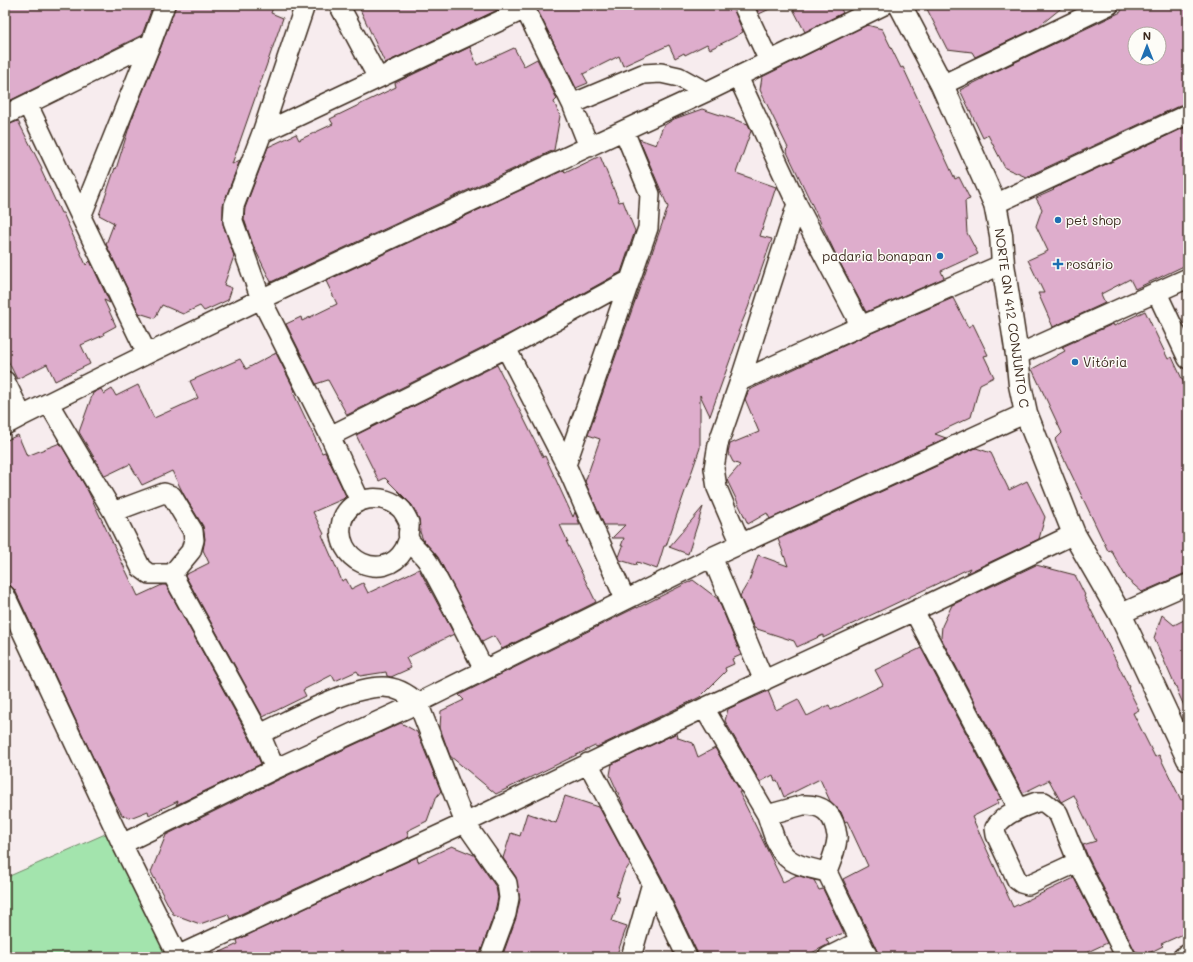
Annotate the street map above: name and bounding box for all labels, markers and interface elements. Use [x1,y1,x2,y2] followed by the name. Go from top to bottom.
[1127,26,1167,66] north arrow
[1143,28,1151,43] text: N
[1066,211,1121,228] place label: pet shop
[1053,215,1063,225] marker: pet shop
[991,227,1034,409] street label: NORTE QN 412 CONJUNTO C
[822,247,932,264] place label: padaria bonapan
[935,251,945,261] marker: padaria bonapan
[1066,255,1113,272] place label: rosário
[1053,259,1063,269] marker: rosário
[1083,353,1127,370] place label: Vitória
[1070,357,1080,367] marker: Vitória

